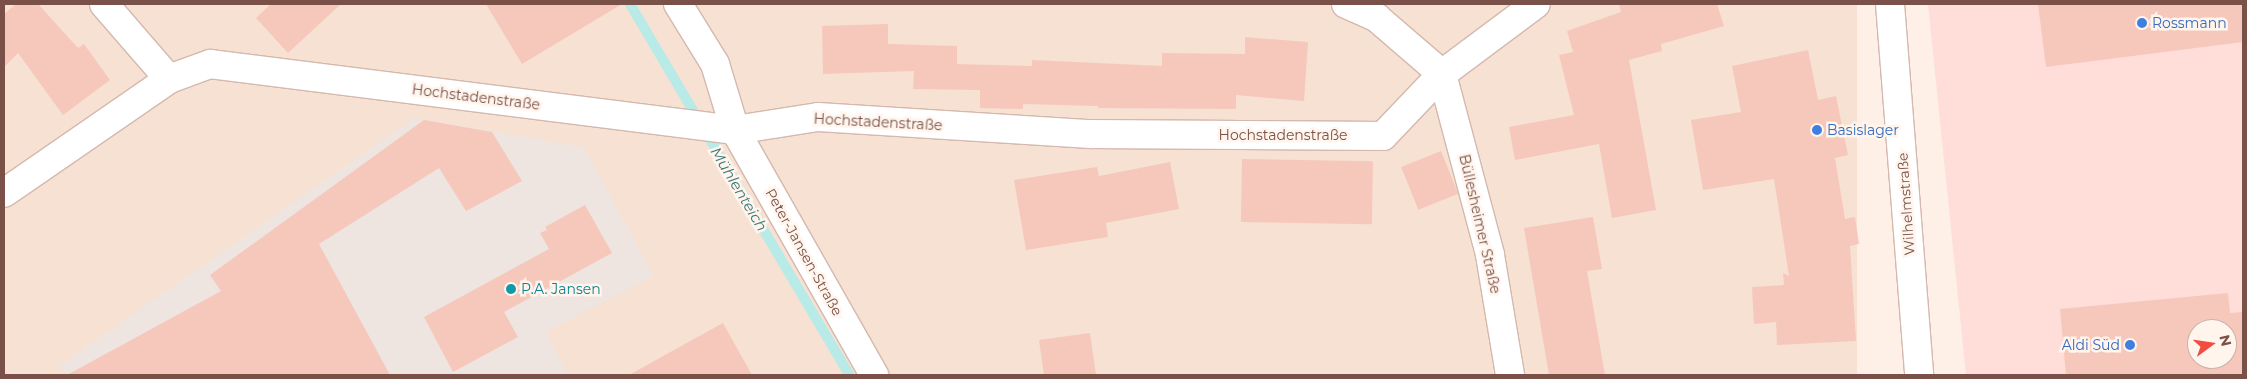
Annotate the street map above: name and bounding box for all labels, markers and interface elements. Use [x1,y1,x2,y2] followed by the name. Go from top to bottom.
[2152,15,2227,31] place label: Rossmann
[2136,17,2148,29] marker: Rossmann
[411,81,541,113] street label: Hochstadenstraße
[813,110,943,134] street label: Hochstadenstraße
[1827,122,1899,138] place label: Basislager
[1811,124,1823,136] marker: Basislager
[1219,127,1347,143] street label: Hochstadenstraße
[707,144,771,234] water label: Mühlenteich
[1894,152,1918,256] street label: Wilhelmstraße
[1456,153,1504,295] street label: Büllesheimer Straße
[762,186,846,318] street label: Peter-Jansen-Straße
[521,281,601,297] place label: P.A. Jansen
[505,283,517,295] marker: P.A. Jansen
[2187,319,2237,369] north arrow
[2215,333,2236,348] text: N
[2062,337,2120,353] place label: Aldi Süd
[2124,339,2136,351] marker: Aldi Süd

